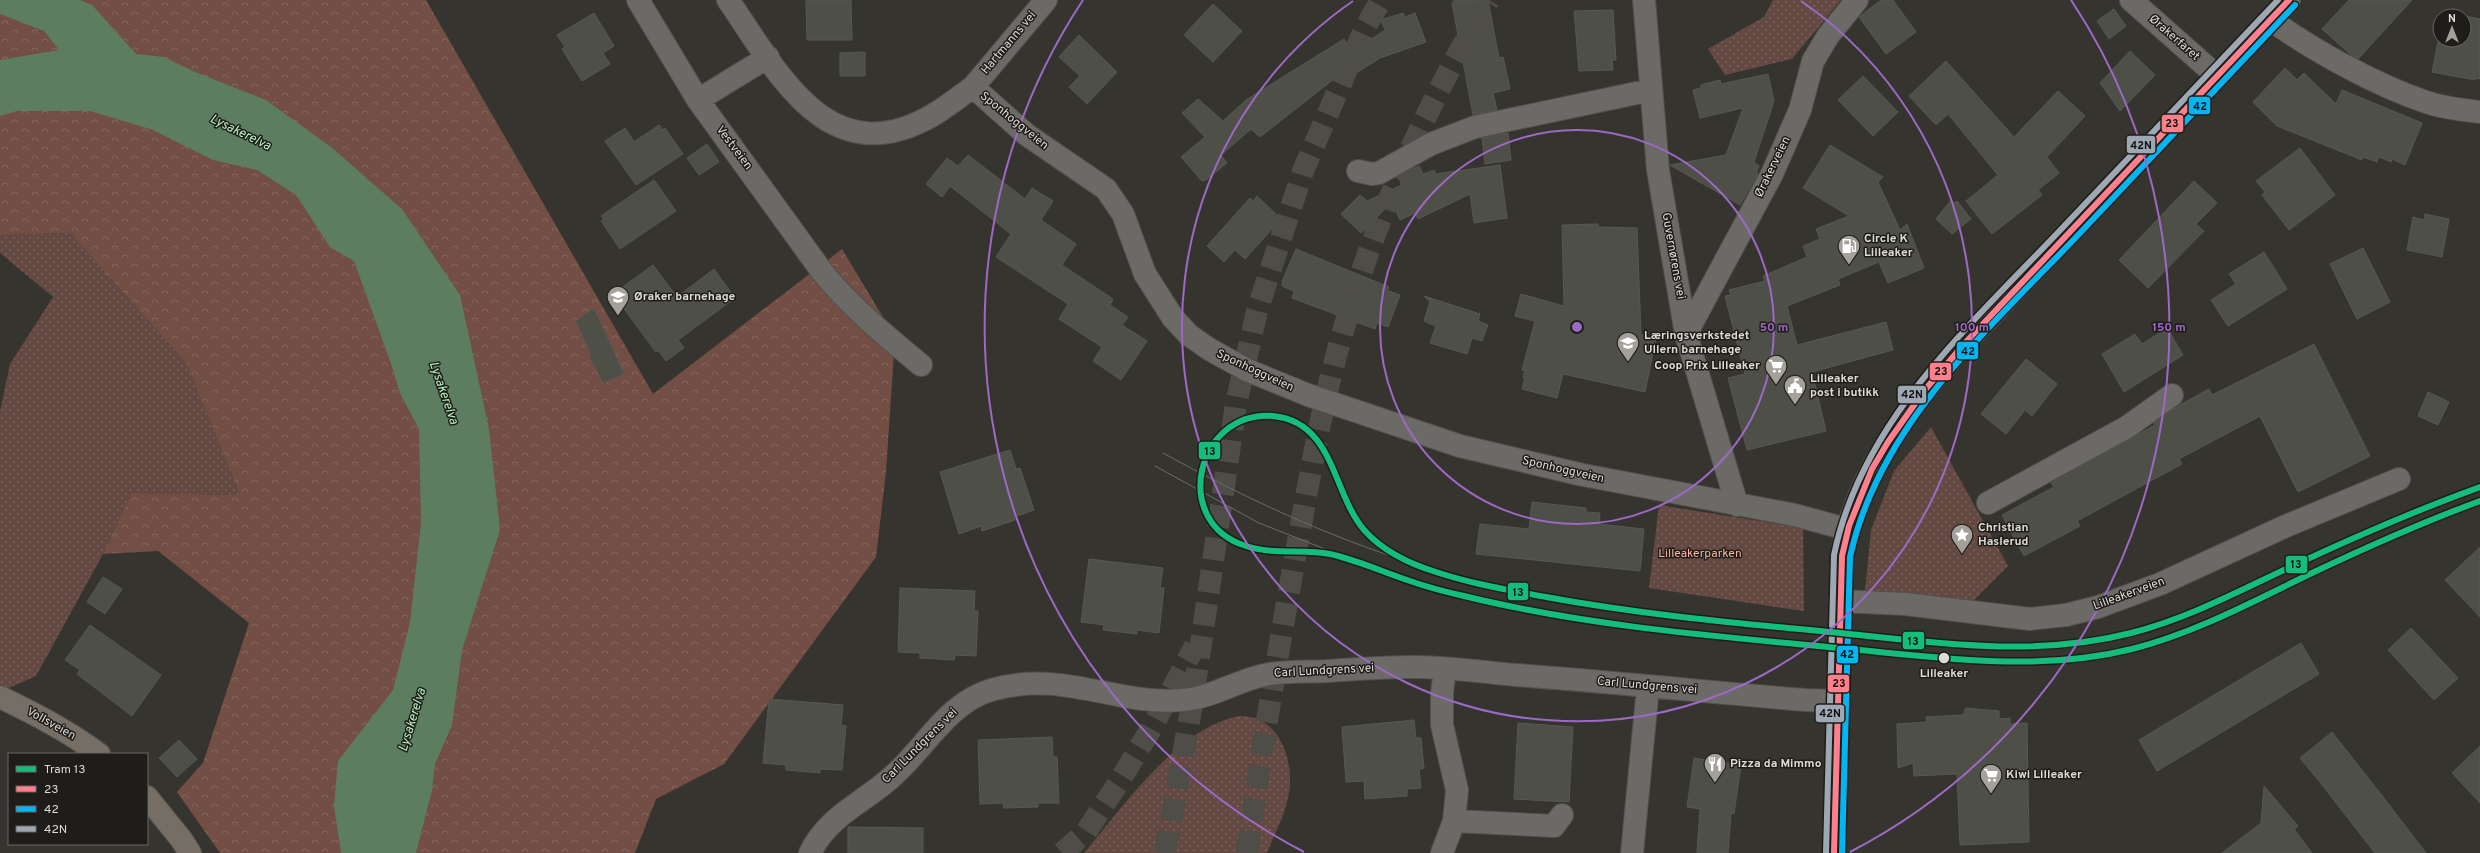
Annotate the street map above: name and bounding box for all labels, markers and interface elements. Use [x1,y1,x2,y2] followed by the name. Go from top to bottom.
[978,8,1040,78] street label: Hartmanns vei
[2432,8,2472,48] north arrow
[2145,11,2203,65] street label: Ørakerfaret
[2448,12,2456,26] text: N
[976,88,1052,154] street label: Sponhoggveien
[2188,96,2211,115] line badge: 42
[2193,100,2207,114] text: 42
[207,111,273,155] water label: Lysakerelva
[2161,114,2184,133] line badge: 23
[2165,117,2179,131] text: 23
[712,123,756,173] street label: Vestveien
[1751,134,1795,200] street label: Ørakerveien
[2126,135,2156,154] line badge: 42N
[2130,139,2152,153] text: 42N
[1658,211,1688,301] street label: Guvernørens vei
[1864,231,1913,261] place label: Circle K Lilleaker
[1836,233,1862,266] fuel station icon: Circle K Lilleaker
[605,284,631,317] school or university icon: Øraker barnehage
[634,289,735,305] place label: Øraker barnehage
[1570,320,1584,334] centre of rings
[1760,320,1788,336] text: 50 m
[1955,320,1989,336] text: 100 m
[2152,320,2186,336] text: 150 m
[1644,328,1750,358] place label: Læringsverkstedet Ullern barnehage
[1615,330,1641,363] school or university icon: Læringsverkstedet Ullern barnehage
[1956,341,1979,360] line badge: 42
[1961,345,1975,359] text: 42
[1214,346,1296,396] street label: Sponhoggveien
[1763,353,1789,386] supermarket icon: Coop Prix Lilleaker
[1654,358,1760,374] place label: Coop Prix Lilleaker
[425,359,461,427] water label: Lysakerelva
[1929,362,1952,381] line badge: 23
[1934,365,1948,379] text: 23
[1810,371,1879,401] place label: Lilleaker post i butikk
[1782,373,1808,406] public building icon: Lilleaker post i butikk
[1897,385,1927,404] line badge: 42N
[1901,388,1923,402] text: 42N
[1198,441,1221,460] line badge: 13
[1205,445,1216,459] text: 13
[1520,453,1606,487] street label: Sponhoggveien
[1978,520,2029,550] place label: Christian Haslerud
[1949,522,1975,555] place icon: Christian Haslerud
[1658,546,1742,562] park label: Lilleakerparken
[2285,555,2308,574] line badge: 13
[2291,558,2302,572] text: 13
[2091,574,2167,614] street label: Lilleakerveien
[1507,582,1529,601] line badge: 13
[1513,586,1524,600] text: 13
[1902,631,1925,650] line badge: 13
[1908,635,1919,649] text: 13
[1836,645,1859,664] line badge: 42
[1840,648,1854,662] text: 42
[1937,651,1951,665] marker: Lilleaker
[1273,660,1375,682] street label: Carl Lundgrens vei
[1920,666,1968,682] place label: Lilleaker
[1596,674,1698,698] street label: Carl Lundgrens vei
[1827,674,1850,693] line badge: 23
[1832,677,1846,691] text: 23
[396,686,430,754] water label: Lysakerelva
[23,704,79,744] street label: Vollsveien
[1815,704,1845,723] line badge: 42N
[879,705,961,787] street label: Carl Lundgrens vei
[1819,707,1841,721] text: 42N
[1702,751,1728,784] restaurant icon: Pizza da Mimmo
[8,753,148,845] legend
[1730,756,1822,772] place label: Pizza da Mimmo
[44,762,86,778] text: Tram 13
[1978,762,2004,795] supermarket icon: Kiwi Lilleaker
[2006,767,2082,783] place label: Kiwi Lilleaker
[44,782,59,798] text: 23
[44,802,59,818] text: 42
[44,822,67,838] text: 42N

